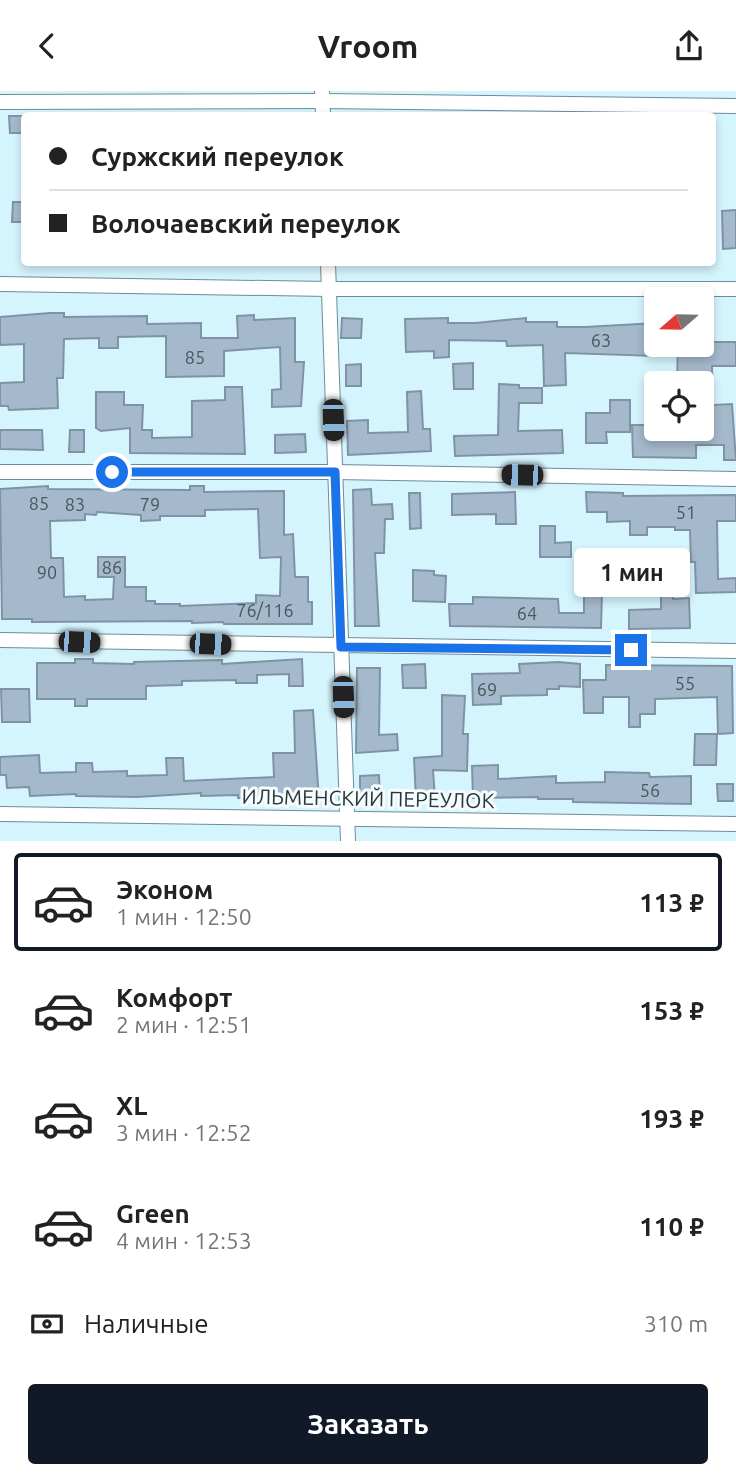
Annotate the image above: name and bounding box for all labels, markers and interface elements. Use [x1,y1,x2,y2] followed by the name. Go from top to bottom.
[28,27,66,65] icon: back
[670,27,708,65] icon: share
[318,28,418,64] text: Vroom
[91,142,344,171] text: Суржский переулок
[91,209,401,238] text: Волочаевский переулок
[644,287,714,357] north arrow
[644,287,714,441] map controls
[591,330,611,350] house number: 63
[185,347,205,367] house number: 85
[644,371,714,441] button: locate
[322,399,345,441] car
[96,456,128,488] route start
[501,464,544,486] car
[29,493,49,513] house number: 85
[65,494,85,514] house number: 83
[140,494,160,514] house number: 79
[676,502,696,522] house number: 51
[573,549,689,597] callout: 1 мин
[102,557,122,577] house number: 86
[600,560,664,585] text: 1 мин
[37,562,57,582] house number: 90
[236,600,294,620] house number: 76/116
[517,603,537,623] house number: 64
[58,631,101,653] car
[189,633,232,655] car
[615,634,647,666] route end
[675,673,695,693] house number: 55
[332,676,355,718] car
[477,679,497,699] house number: 69
[640,780,660,800] house number: 56
[241,784,495,812] street label: ИЛЬМЕНСКИЙ ПЕРЕУЛОК
[32,871,95,934] icon: car
[116,875,213,904] text: Эконом
[639,888,704,917] text: 113 ₽
[116,904,252,929] text: 1 мин · 12:50
[32,979,95,1042] icon: car
[116,983,232,1012] text: Комфорт
[639,996,704,1025] text: 153 ₽
[116,1012,252,1037] text: 2 мин · 12:51
[32,1087,95,1150] icon: car
[116,1091,147,1120] text: XL
[639,1104,704,1133] text: 193 ₽
[116,1120,252,1145] text: 3 мин · 12:52
[32,1195,95,1258] icon: car
[116,1199,190,1228] text: Green
[639,1212,704,1241] text: 110 ₽
[116,1228,252,1253] text: 4 мин · 12:53
[28,1305,66,1343] icon: cash
[84,1309,209,1338] text: Наличные
[644,1311,708,1336] text: 310 m
[28,1384,708,1464] button: Заказать

